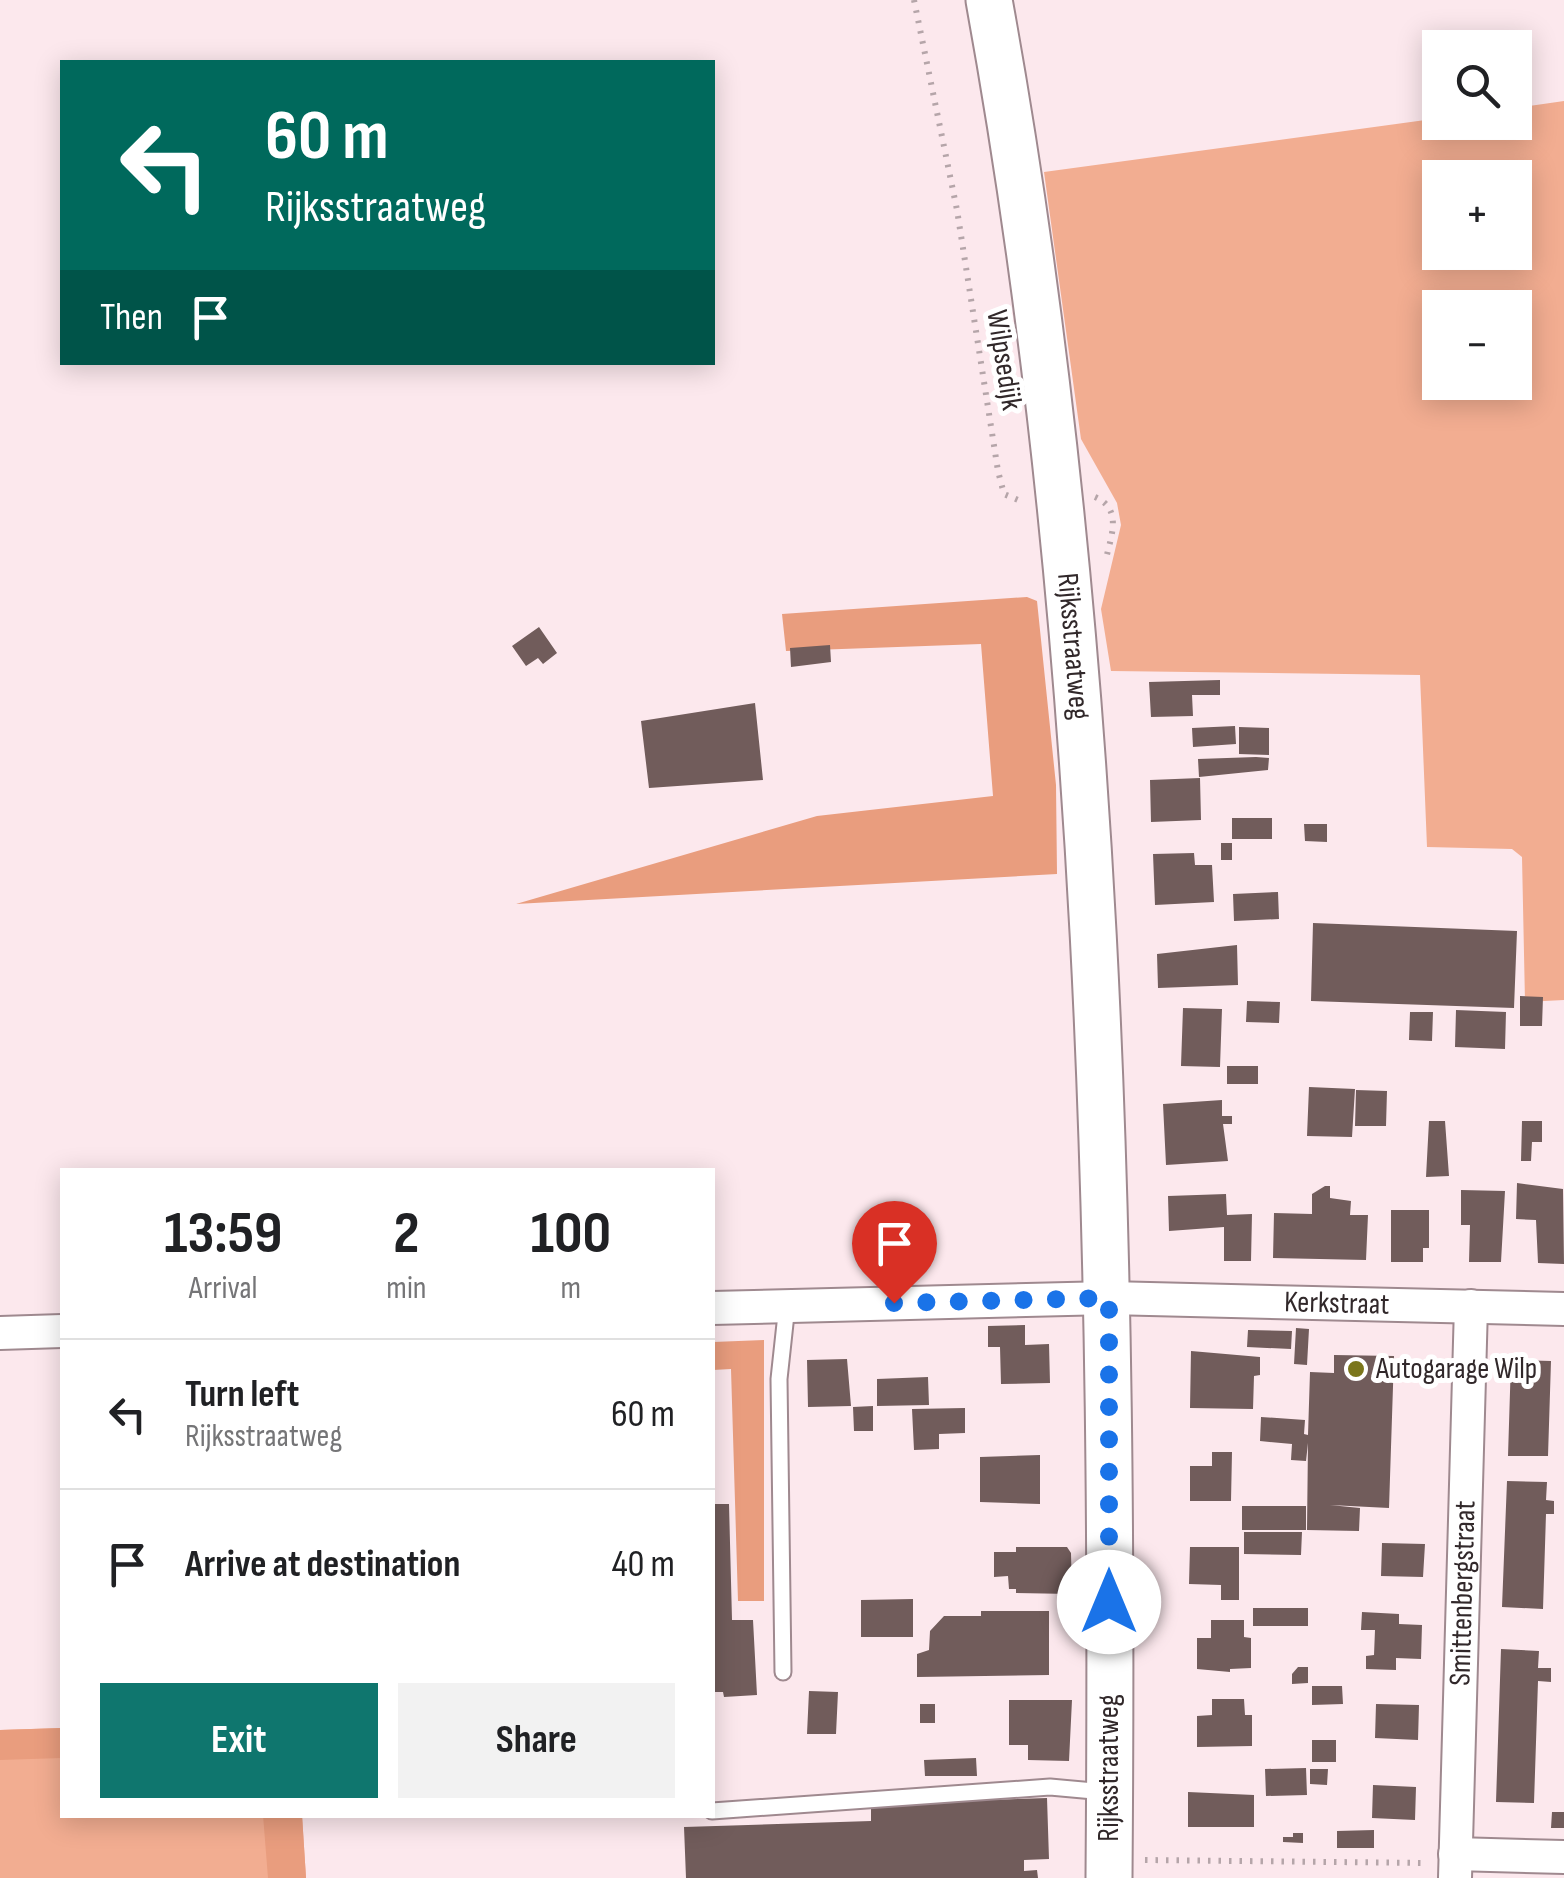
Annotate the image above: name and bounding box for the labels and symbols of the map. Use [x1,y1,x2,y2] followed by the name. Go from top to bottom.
[978,307,1030,413] street label: Wilpsedijk
[1049,571,1097,721] street label: Rijksstraatweg
[852,1201,937,1304] pin
[1284,1284,1390,1323] street label: Kerkstraat
[1375,1351,1537,1387] place label: Autogarage Wilp
[1345,1358,1367,1380] marker: Autogarage Wilp
[1442,1500,1484,1686] street label: Smittenbergstraat
[1057,1550,1161,1654] position arrow
[1091,1694,1127,1842] street label: Rijksstraatweg

